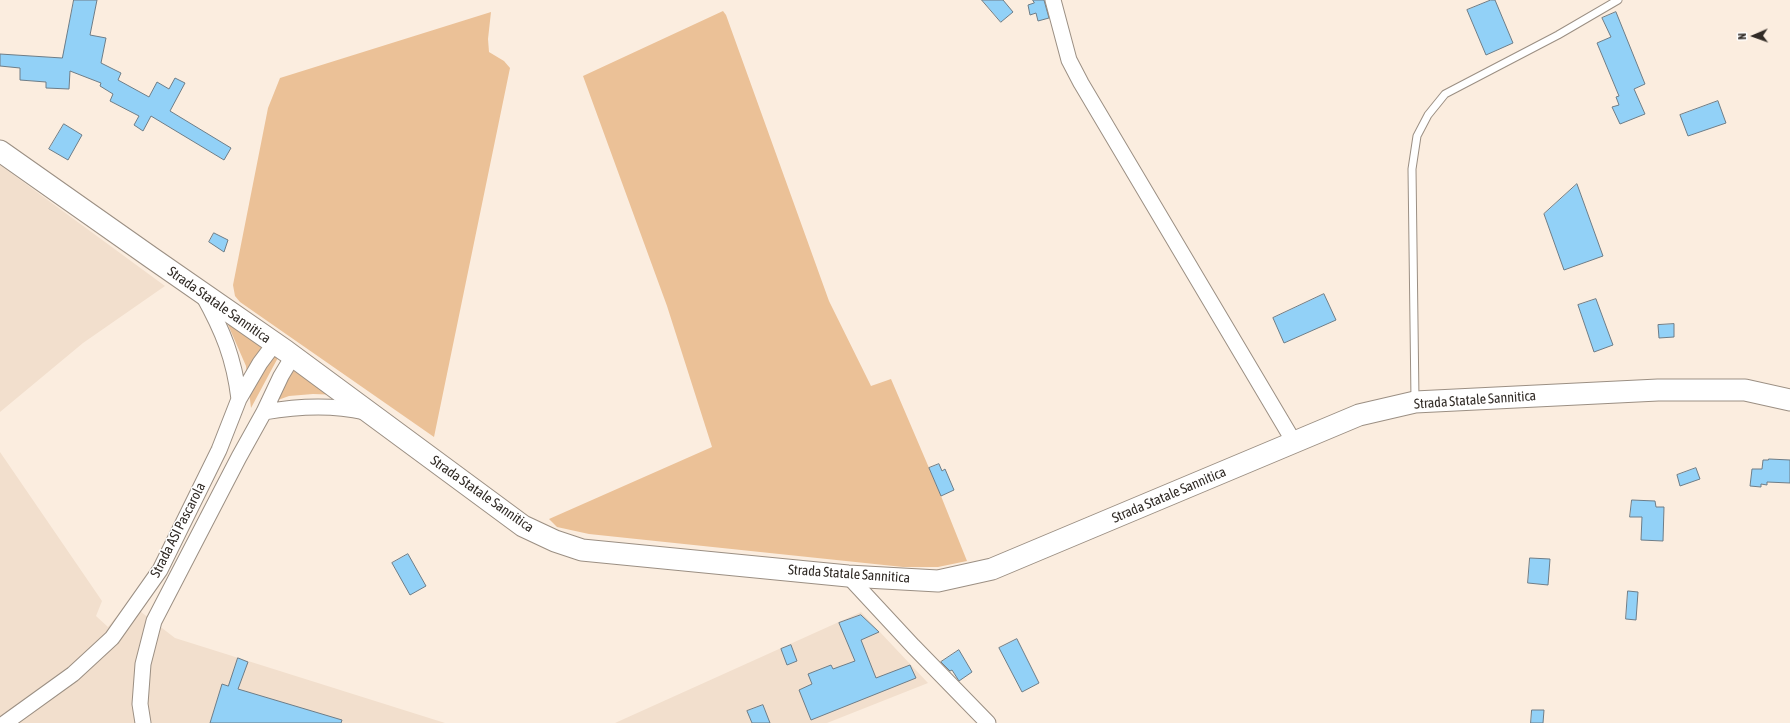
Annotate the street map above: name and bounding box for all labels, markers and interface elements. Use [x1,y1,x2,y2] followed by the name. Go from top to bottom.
[1734,16,1774,56] north arrow
[1736,33,1748,40] text: N
[164,263,274,347] street label: Strada Statale Sannitica
[1413,387,1537,413] street label: Strada Statale Sannitica
[427,452,537,536] street label: Strada Statale Sannitica
[1109,463,1229,527] street label: Strada Statale Sannitica
[147,480,209,580] street label: Strada ASI Pascarola
[787,561,911,587] street label: Strada Statale Sannitica

